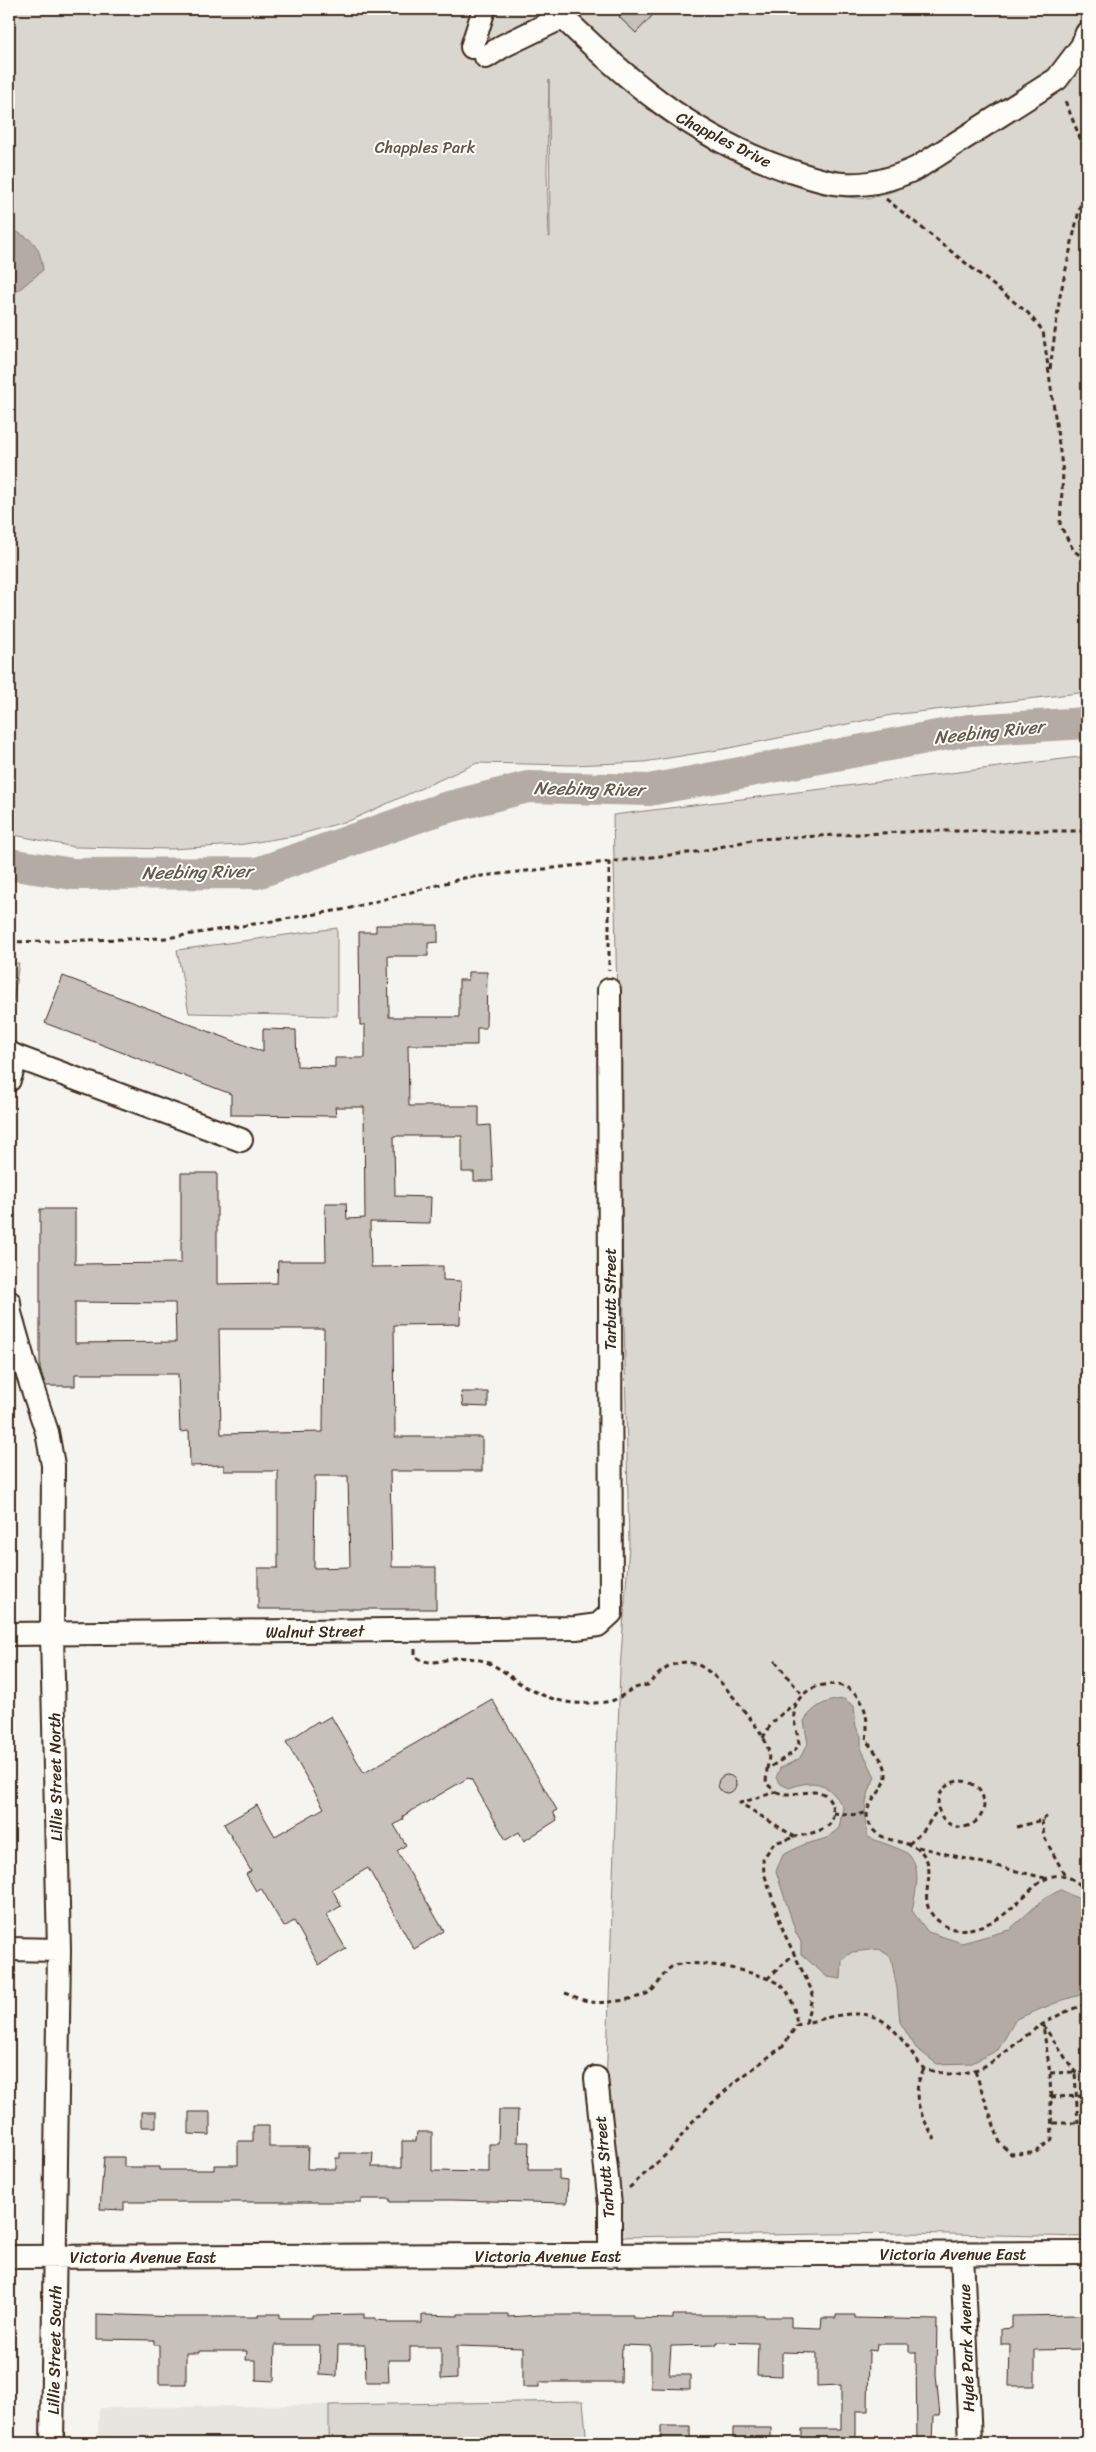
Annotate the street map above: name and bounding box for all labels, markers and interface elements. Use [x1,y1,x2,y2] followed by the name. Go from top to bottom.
[671,103,777,176] street label: Chapples Drive
[375,133,476,162] park label: Chapples Park
[933,710,1049,754] water label: Neebing River
[534,772,648,806] water label: Neebing River
[142,855,256,889] water label: Neebing River
[596,1248,625,1350] street label: Tarbutt Street
[265,1616,365,1647] street label: Walnut Street
[40,1712,71,1842] street label: Lillie Street North
[586,2115,623,2219] street label: Tarbutt Street
[880,2240,1026,2269] street label: Victoria Avenue East
[475,2242,621,2271] street label: Victoria Avenue East
[70,2243,216,2272] street label: Victoria Avenue East
[950,2283,983,2413] street label: Hyde Park Avenue
[39,2285,70,2415] street label: Lillie Street South

